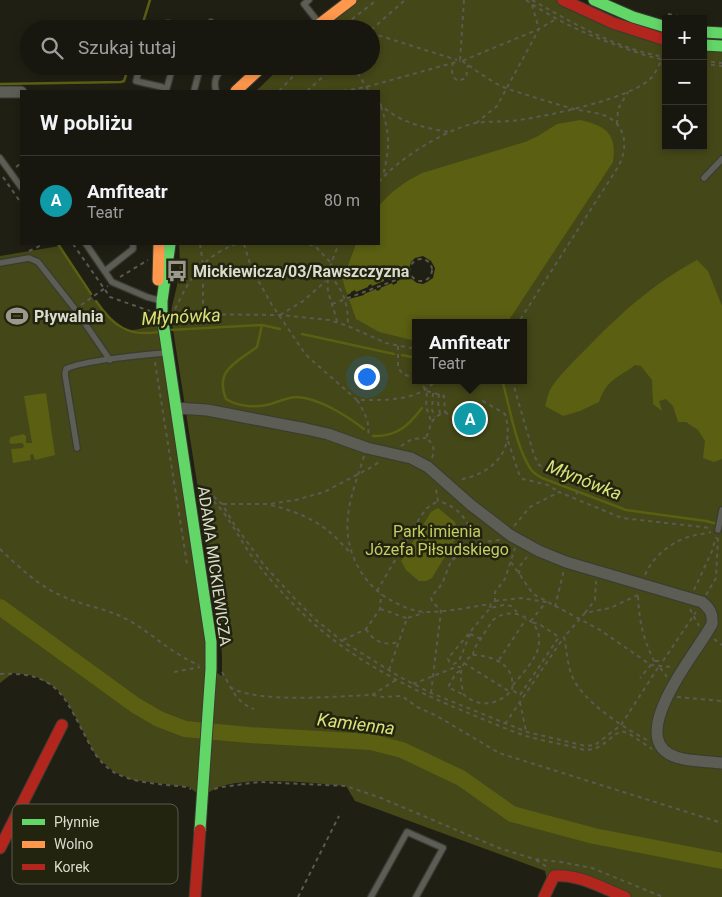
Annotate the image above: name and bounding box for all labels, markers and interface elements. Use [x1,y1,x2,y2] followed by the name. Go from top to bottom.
[662,15,707,150] map controls
[662,15,707,60] button: +
[20,20,380,75] search box
[38,34,66,62] icon: search
[78,36,176,59] text: Szukaj tutaj
[662,60,707,105] button: −
[662,105,707,150] button: locate
[40,111,133,135] text: W pobliżu
[87,180,168,203] text: Amfiteatr
[51,191,61,210] text: A
[324,191,360,210] text: 80 m
[87,203,124,222] text: Teatr
[164,258,190,284] bus stop icon: Mickiewicza/03/Rawszczyzna
[193,262,410,281] place label: Mickiewicza/03/Rawszczyzna
[4,303,30,329] sports icon: Pływalnia
[141,304,221,329] water label: Młynówka
[34,307,104,326] place label: Pływalnia
[412,319,527,384] popup
[429,331,510,354] text: Amfiteatr
[429,354,466,373] text: Teatr
[354,364,380,390] your location
[454,400,486,438] pin: A
[543,455,625,504] water label: Młynówka
[194,485,235,648] street label: ADAMA MICKIEWICZA
[365,522,509,559] park label: Park imienia Józefa Piłsudskiego
[316,708,396,739] water label: Kamienna
[12,804,178,884] legend
[54,814,100,830] text: Płynnie
[54,836,93,852] text: Wolno
[54,859,91,875] text: Korek

